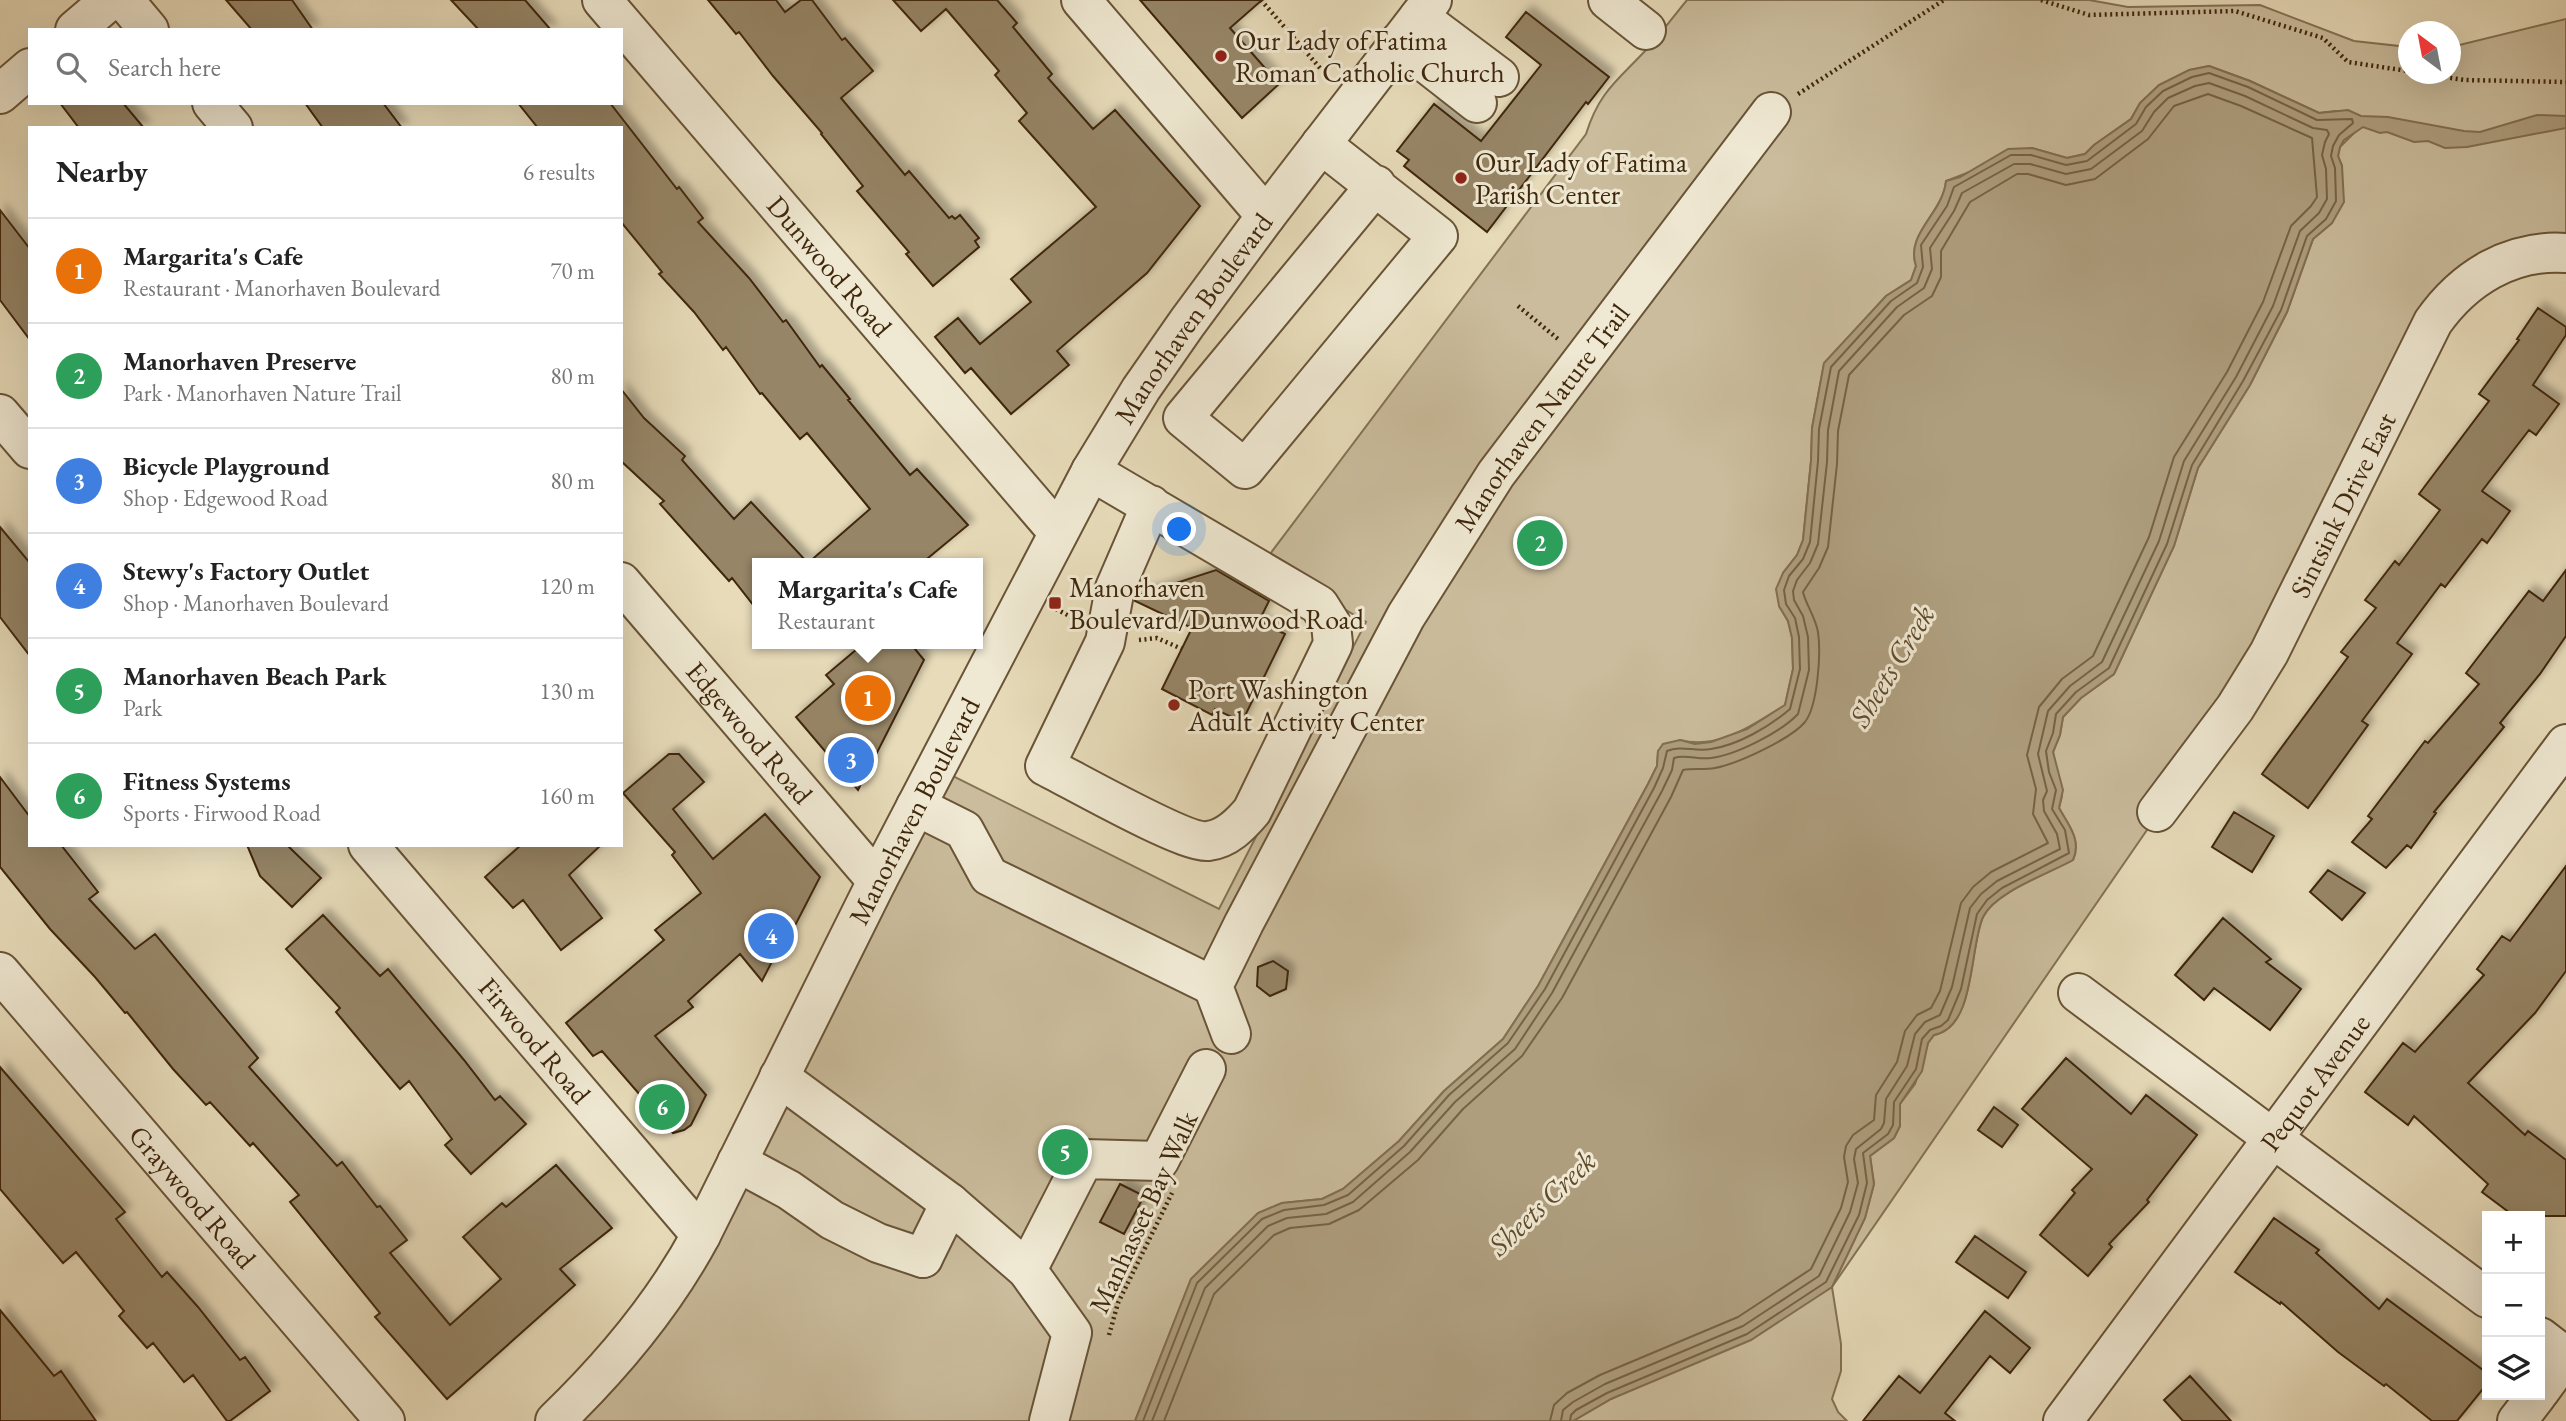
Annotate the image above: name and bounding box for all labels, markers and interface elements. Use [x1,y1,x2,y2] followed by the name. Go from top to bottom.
[2398,21,2461,84] north arrow
[1235,22,1505,90] place label: Our Lady of Fatima Roman Catholic Church
[28,28,623,105] search box
[52,48,90,86] icon: search
[1213,48,1229,64] marker: Our Lady of Fatima Roman Catholic Church
[108,50,221,84] text: Search here
[1475,144,1688,212] place label: Our Lady of Fatima Parish Center
[56,152,148,191] text: Nearby
[523,157,595,187] text: 6 results
[1453,170,1469,186] marker: Our Lady of Fatima Parish Center
[759,188,901,344] street label: Dunwood Road
[1106,205,1281,431] street label: Manorhaven Boulevard
[123,239,303,273] text: Margarita's Cafe
[73,256,85,286] text: 1
[550,256,595,286] text: 70 m
[123,273,441,303] text: Restaurant · Manorhaven Boulevard
[1446,296,1637,539] street label: Manorhaven Nature Trail
[123,344,356,378] text: Manorhaven Preserve
[73,361,85,391] text: 2
[550,361,595,391] text: 80 m
[123,378,402,408] text: Park · Manorhaven Nature Trail
[2281,406,2404,604] street label: Sintsink Drive East
[123,449,330,483] text: Bicycle Playground
[73,466,85,496] text: 3
[550,466,595,496] text: 80 m
[123,483,328,513] text: Shop · Edgewood Road
[1162,512,1196,546] your location
[1517,517,1563,569] pin: 2
[123,554,369,588] text: Stewy's Factory Outlet
[752,558,983,649] popup
[1069,569,1365,637] place label: Manorhaven Boulevard/Dunwood Road
[73,571,85,601] text: 4
[539,571,595,601] text: 120 m
[777,572,958,606] text: Margarita's Cafe
[123,588,389,618] text: Shop · Manorhaven Boulevard
[1047,595,1063,611] marker: Manorhaven Boulevard/Dunwood Road
[1839,597,1943,735] water label: Sheets Creek
[777,606,875,636] text: Restaurant
[679,653,822,812] street label: Edgewood Road
[123,659,387,693] text: Manorhaven Beach Park
[1187,671,1425,739] place label: Port Washington Adult Activity Center
[845,672,891,724] pin: 1
[73,676,85,706] text: 5
[539,676,595,706] text: 130 m
[840,690,988,930] street label: Manorhaven Boulevard
[123,693,162,723] text: Park
[1166,697,1182,713] marker: Port Washington Adult Activity Center
[828,734,874,786] pin: 3
[123,764,291,798] text: Fitness Systems
[73,781,85,811] text: 6
[539,781,595,811] text: 160 m
[123,798,321,828] text: Sports · Firwood Road
[748,910,794,962] pin: 4
[471,970,600,1112] street label: Firwood Road
[2252,1006,2378,1158] street label: Pequot Avenue
[639,1081,685,1133] pin: 6
[1080,1105,1206,1319] street label: Manhasset Bay Walk
[121,1118,265,1276] street label: Graywood Road
[1042,1126,1088,1178] pin: 5
[1479,1141,1604,1265] water label: Sheets Creek
[2482,1211,2545,1400] map controls
[2482,1211,2545,1274] button: +
[2482,1274,2545,1337] button: −
[2482,1337,2545,1400] button: layers

